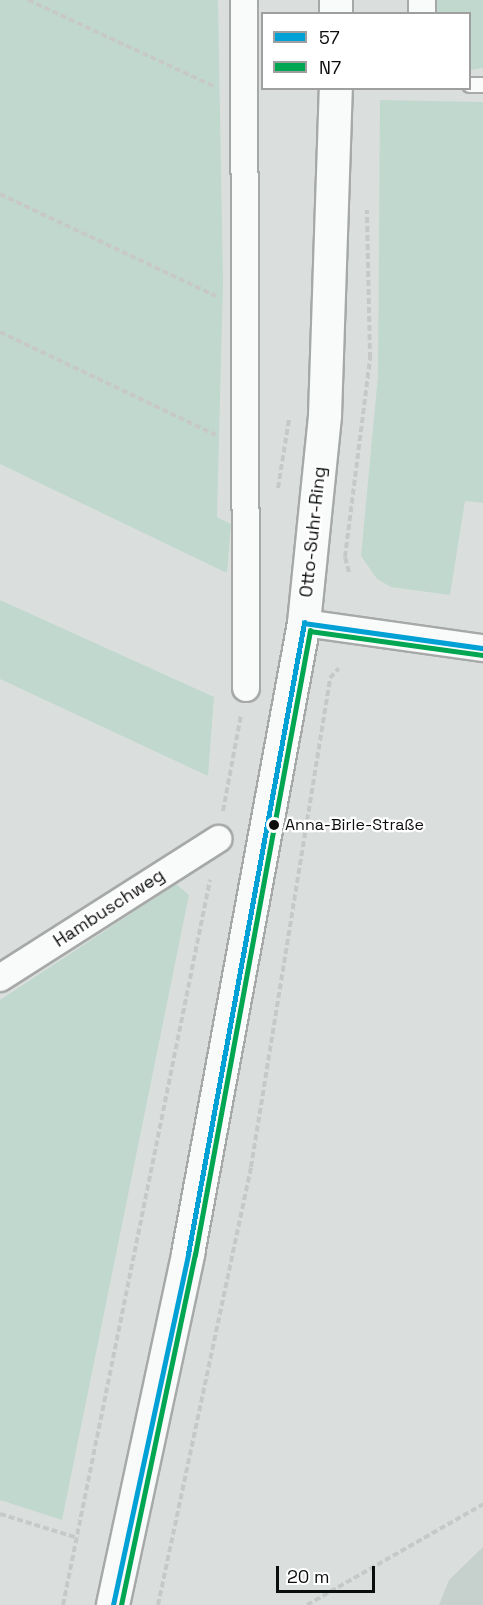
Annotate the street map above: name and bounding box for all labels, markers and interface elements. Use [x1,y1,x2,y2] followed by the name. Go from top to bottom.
[261,12,471,90] legend
[319,26,340,49] text: 57
[319,56,341,79] text: N7
[295,465,331,599] street label: Otto-Suhr-Ring
[285,815,424,835] place label: Anna-Birle-Straße
[268,819,280,831] marker: Anna-Birle-Straße
[49,864,169,952] street label: Hambuschweg
[279,1554,378,1592] scale bar
[287,1565,330,1588] text: 20 m

